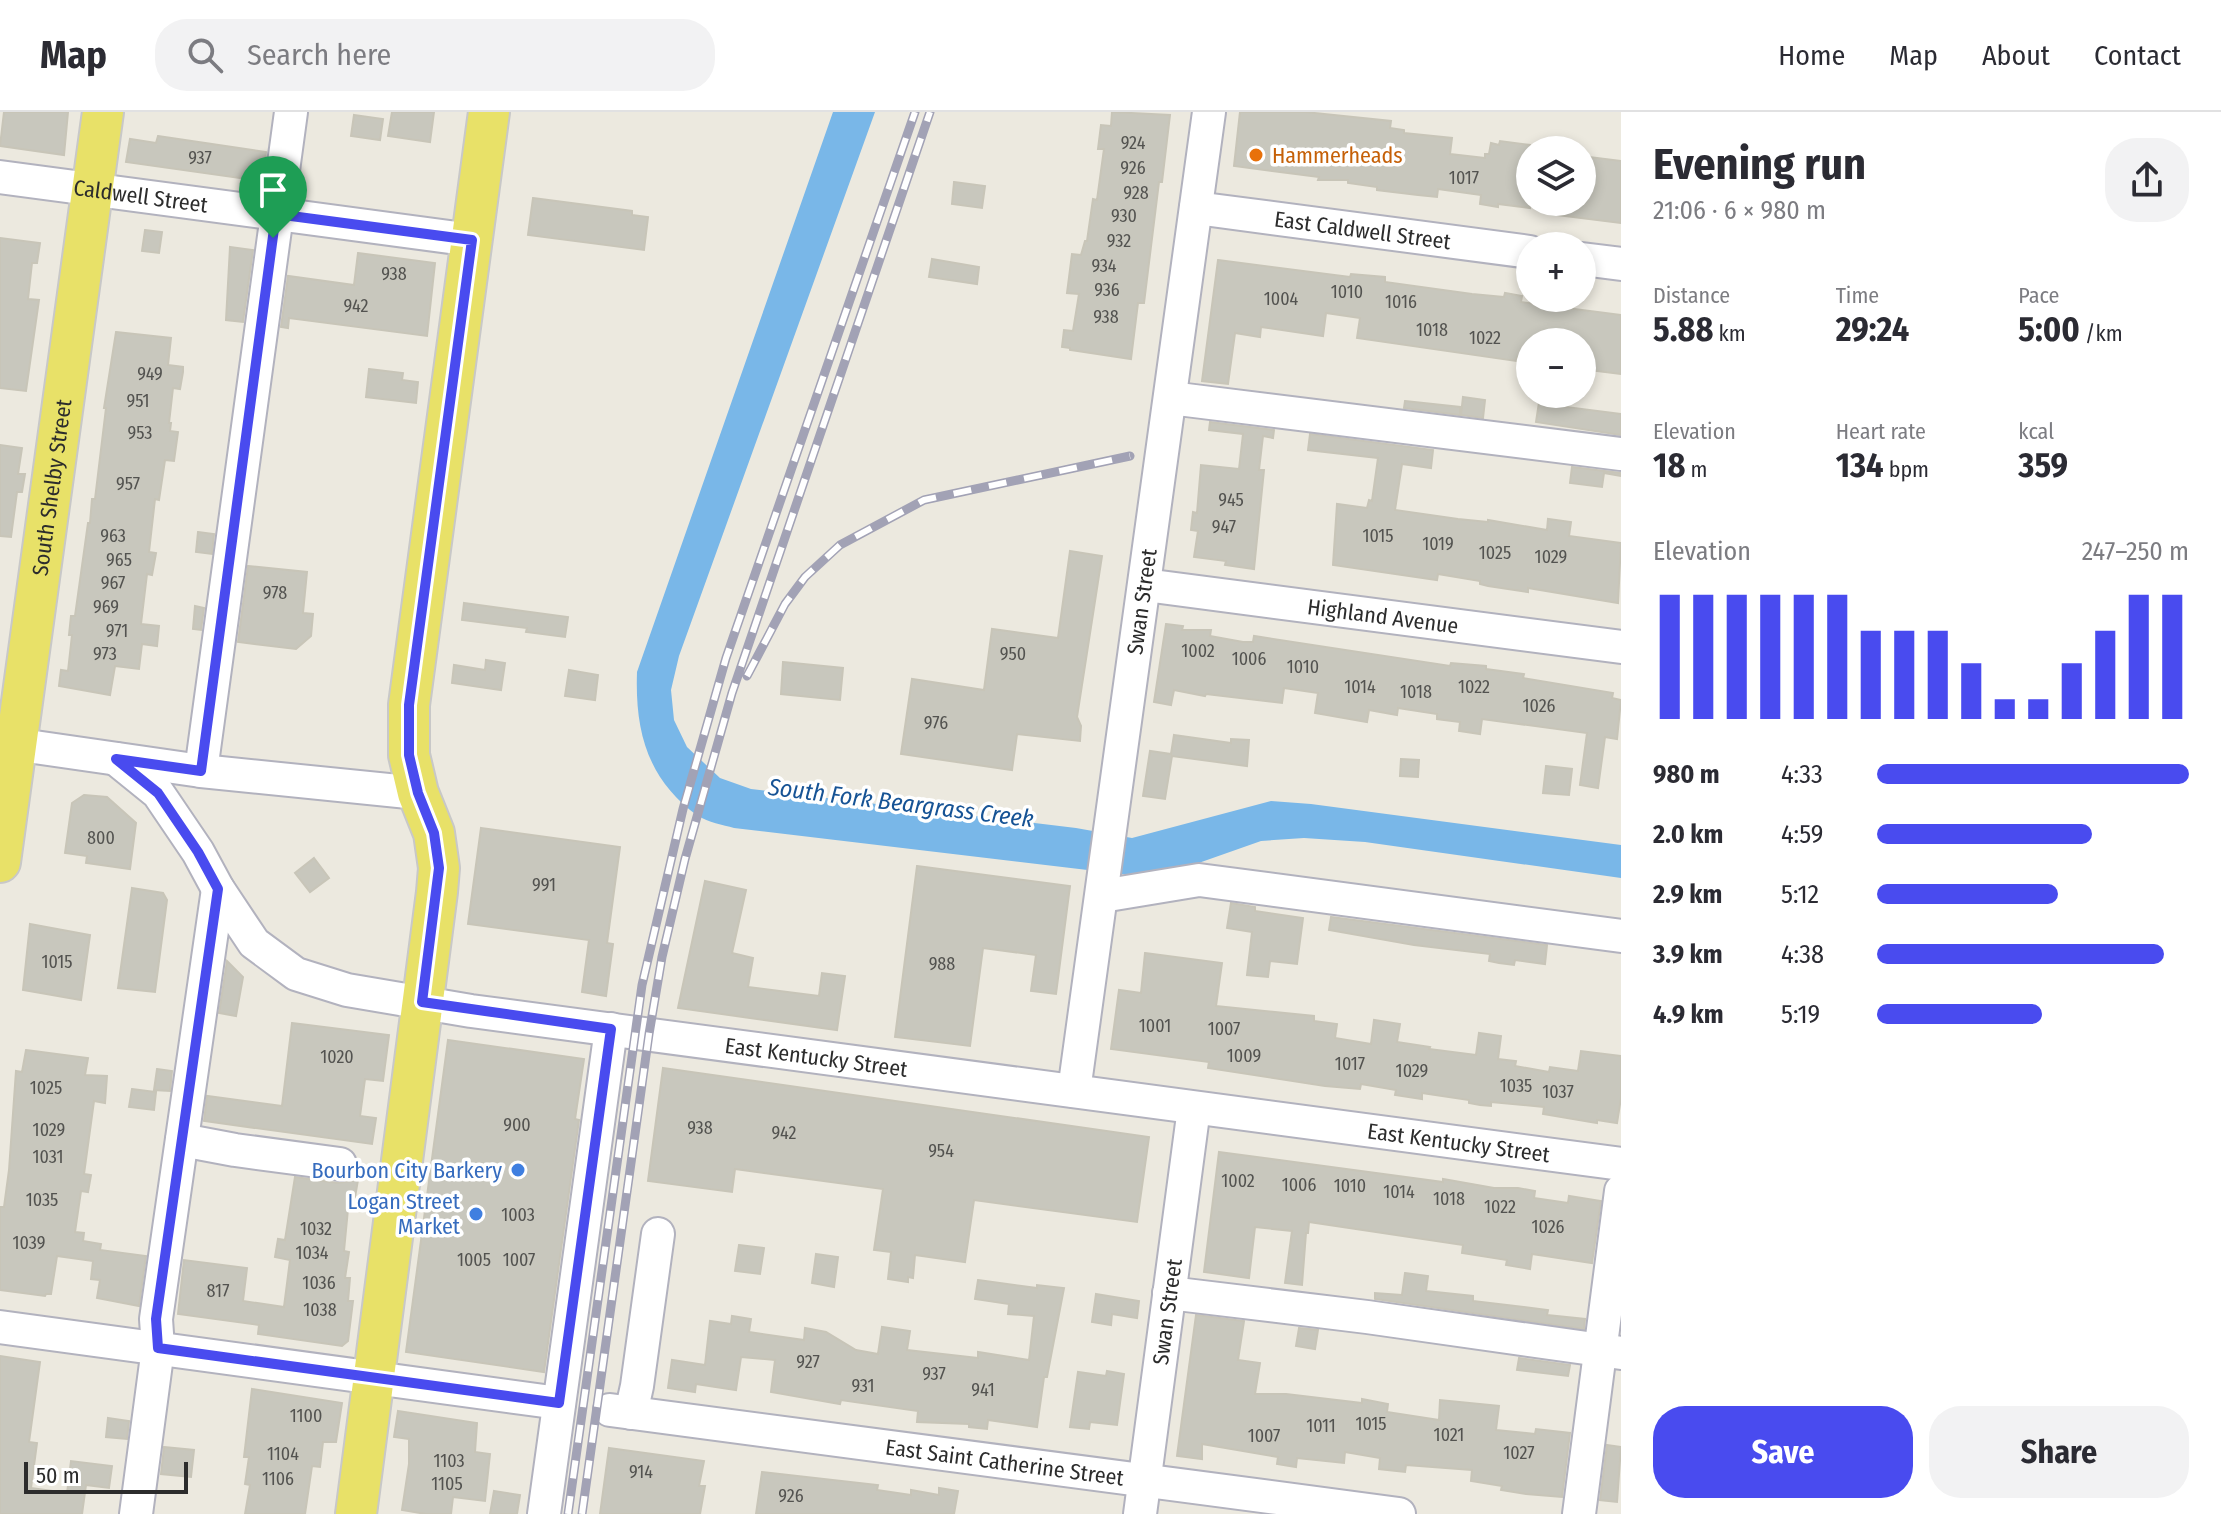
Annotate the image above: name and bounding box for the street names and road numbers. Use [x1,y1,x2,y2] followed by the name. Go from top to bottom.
[72,173,210,218] street label: Caldwell Street
[1273,205,1453,255] street label: East Caldwell Street
[26,397,77,578] street label: South Shelby Street
[1121,546,1162,656] street label: Swan Street
[1306,593,1460,639] street label: Highland Avenue
[723,1031,910,1083] street label: East Kentucky Street
[1366,1117,1552,1168] street label: East Kentucky Street
[1146,1256,1187,1366] street label: Swan Street
[884,1433,1126,1491] street label: East Saint Catherine Street

